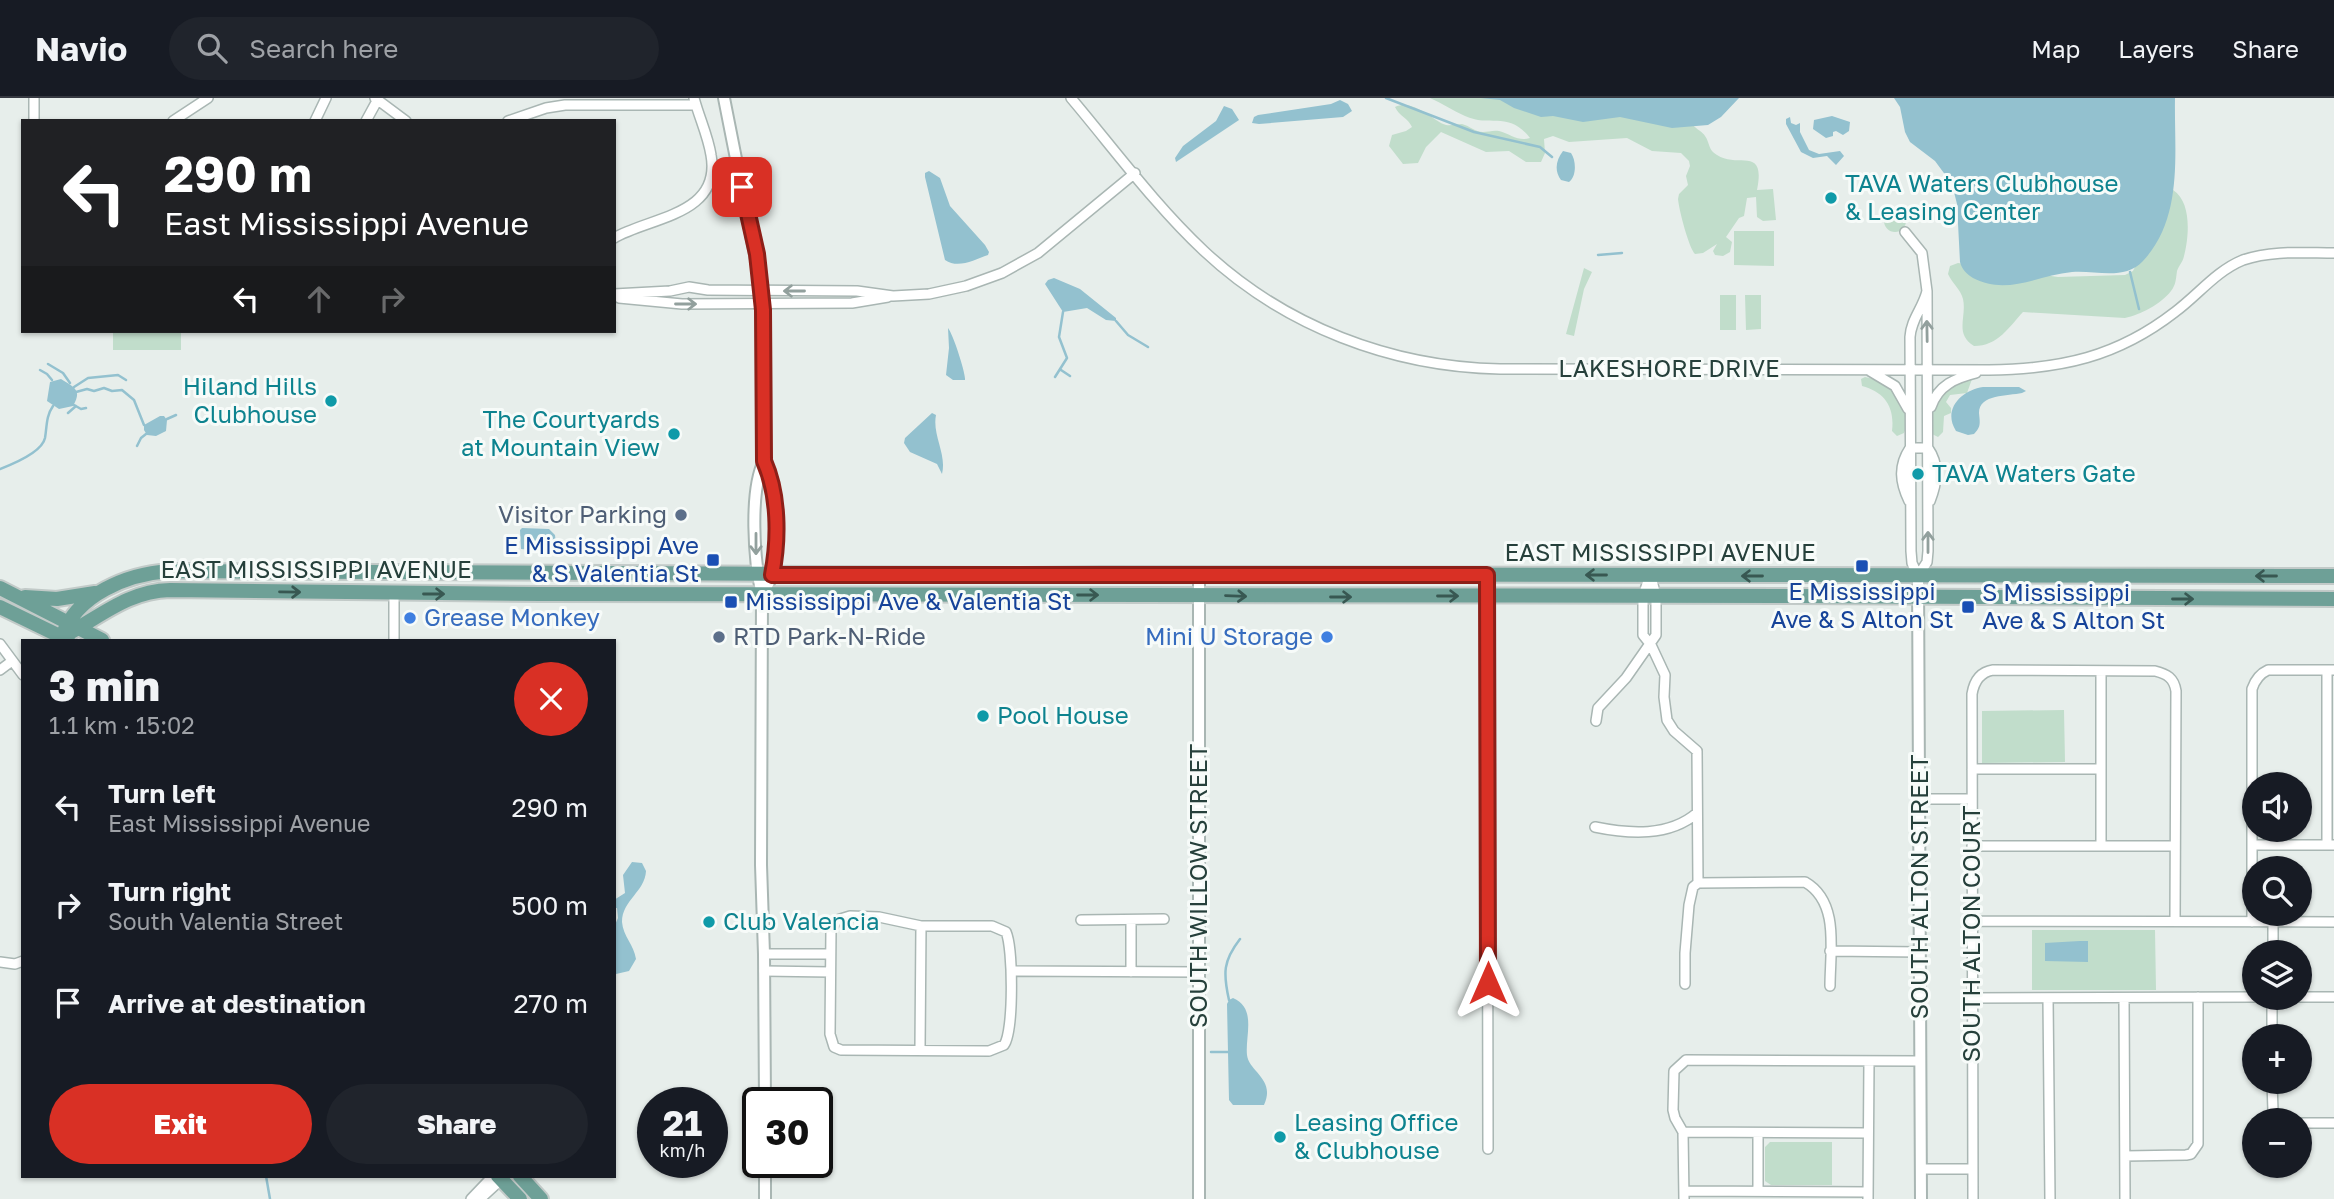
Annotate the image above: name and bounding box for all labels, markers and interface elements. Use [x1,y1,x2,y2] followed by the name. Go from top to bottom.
[169,17,659,80] search box
[35,29,127,68] text: Navio
[193,29,231,67] icon: search
[249,33,398,64] text: Search here
[2031,34,2080,63] text: Map
[2118,34,2194,63] text: Layers
[2232,34,2299,63] text: Share
[164,144,312,203] text: 290 m
[49,147,140,238] icon: left
[712,157,772,217] pin
[723,168,761,206] icon: arrive
[1845,168,2118,225] place label: TAVA Waters Clubhouse & Leasing Center
[1823,190,1839,206] marker: TAVA Waters Clubhouse & Leasing Center
[164,204,529,242] text: East Mississippi Avenue
[227,280,265,318] icon: left
[300,280,338,318] icon: ahead
[373,280,411,318] icon: right
[782,284,805,298] one-way arrow
[674,297,697,311] one-way arrow
[1921,319,1934,342] one-way arrow
[1558,353,1780,382] street label: LAKESHORE DRIVE
[183,371,317,428] place label: Hiland Hills Clubhouse
[323,393,339,409] marker: Hiland Hills Clubhouse
[461,404,660,461] place label: The Courtyards at Mountain View
[666,426,682,442] marker: The Courtyards at Mountain View
[1932,458,2136,487] place label: TAVA Waters Gate
[1910,466,1926,482] marker: TAVA Waters Gate
[498,499,667,528] place label: Visitor Parking
[673,507,689,523] marker: Visitor Parking
[504,530,699,587] place label: E Mississippi Ave & S Valentia St
[1921,531,1935,554] one-way arrow
[749,532,763,555] one-way arrow
[1504,537,1816,566] street label: EAST MISSISSIPPI AVENUE
[705,552,721,568] marker: E Mississippi Ave & S Valentia St
[160,554,472,583] street label: EAST MISSISSIPPI AVENUE
[1854,558,1870,574] marker: E Mississippi Ave & S Alton St
[1584,568,1607,582] one-way arrow
[1741,569,1764,583] one-way arrow
[2255,569,2278,583] one-way arrow
[1771,576,1954,633] place label: E Mississippi Ave & S Alton St
[1982,577,2165,634] place label: S Mississippi Ave & S Alton St
[278,585,301,599] one-way arrow
[745,586,1072,615] place label: Mississippi Ave & Valentia St
[422,587,445,601] one-way arrow
[1076,588,1099,602] one-way arrow
[1224,589,1247,602] one-way arrow
[1436,589,1459,603] one-way arrow
[1329,590,1352,604] one-way arrow
[2171,592,2194,606] one-way arrow
[723,594,739,610] marker: Mississippi Ave & Valentia St
[1960,599,1976,615] marker: S Mississippi Ave & S Alton St
[424,602,600,631] place label: Grease Monkey
[402,610,418,626] marker: Grease Monkey
[733,621,926,650] place label: RTD Park-N-Ride
[1145,621,1313,650] place label: Mini U Storage
[711,629,727,645] marker: RTD Park-N-Ride
[1319,629,1335,645] marker: Mini U Storage
[49,660,160,710] text: 3 min
[514,662,588,736] button: close
[997,700,1129,729] place label: Pool House
[975,708,991,724] marker: Pool House
[49,711,195,739] text: 1.1 km · 15:02
[1183,744,1212,1028] street label: SOUTH WILLOW STREET
[1904,755,1933,1019] street label: SOUTH ALTON STREET
[2242,772,2312,1178] map controls
[2242,772,2312,842] button: sound
[108,778,216,809] text: Turn left
[49,788,87,826] icon: left
[512,792,588,823] text: 290 m
[1956,806,1985,1062] street label: SOUTH ALTON COURT
[108,809,370,837] text: East Mississippi Avenue
[2242,856,2312,926] button: search
[108,876,231,907] text: Turn right
[49,886,87,924] icon: right
[511,890,588,921] text: 500 m
[723,906,880,935] place label: Club Valencia
[108,907,343,935] text: South Valentia Street
[701,914,717,930] marker: Club Valencia
[2242,940,2312,1010] button: layers
[1451,946,1525,1020] position arrow
[49,984,87,1022] icon: arrive
[108,988,366,1019] text: Arrive at destination
[514,988,588,1019] text: 270 m
[2242,1024,2312,1094] button: +
[49,1084,312,1164] button: Exit
[326,1084,588,1164] button: Share
[742,1087,833,1178] speed limit sign: 30
[663,1102,702,1144] text: 21
[1294,1107,1459,1164] place label: Leasing Office & Clubhouse
[2242,1108,2312,1178] button: −
[1272,1129,1288,1145] marker: Leasing Office & Clubhouse
[660,1139,705,1161] text: km/h

